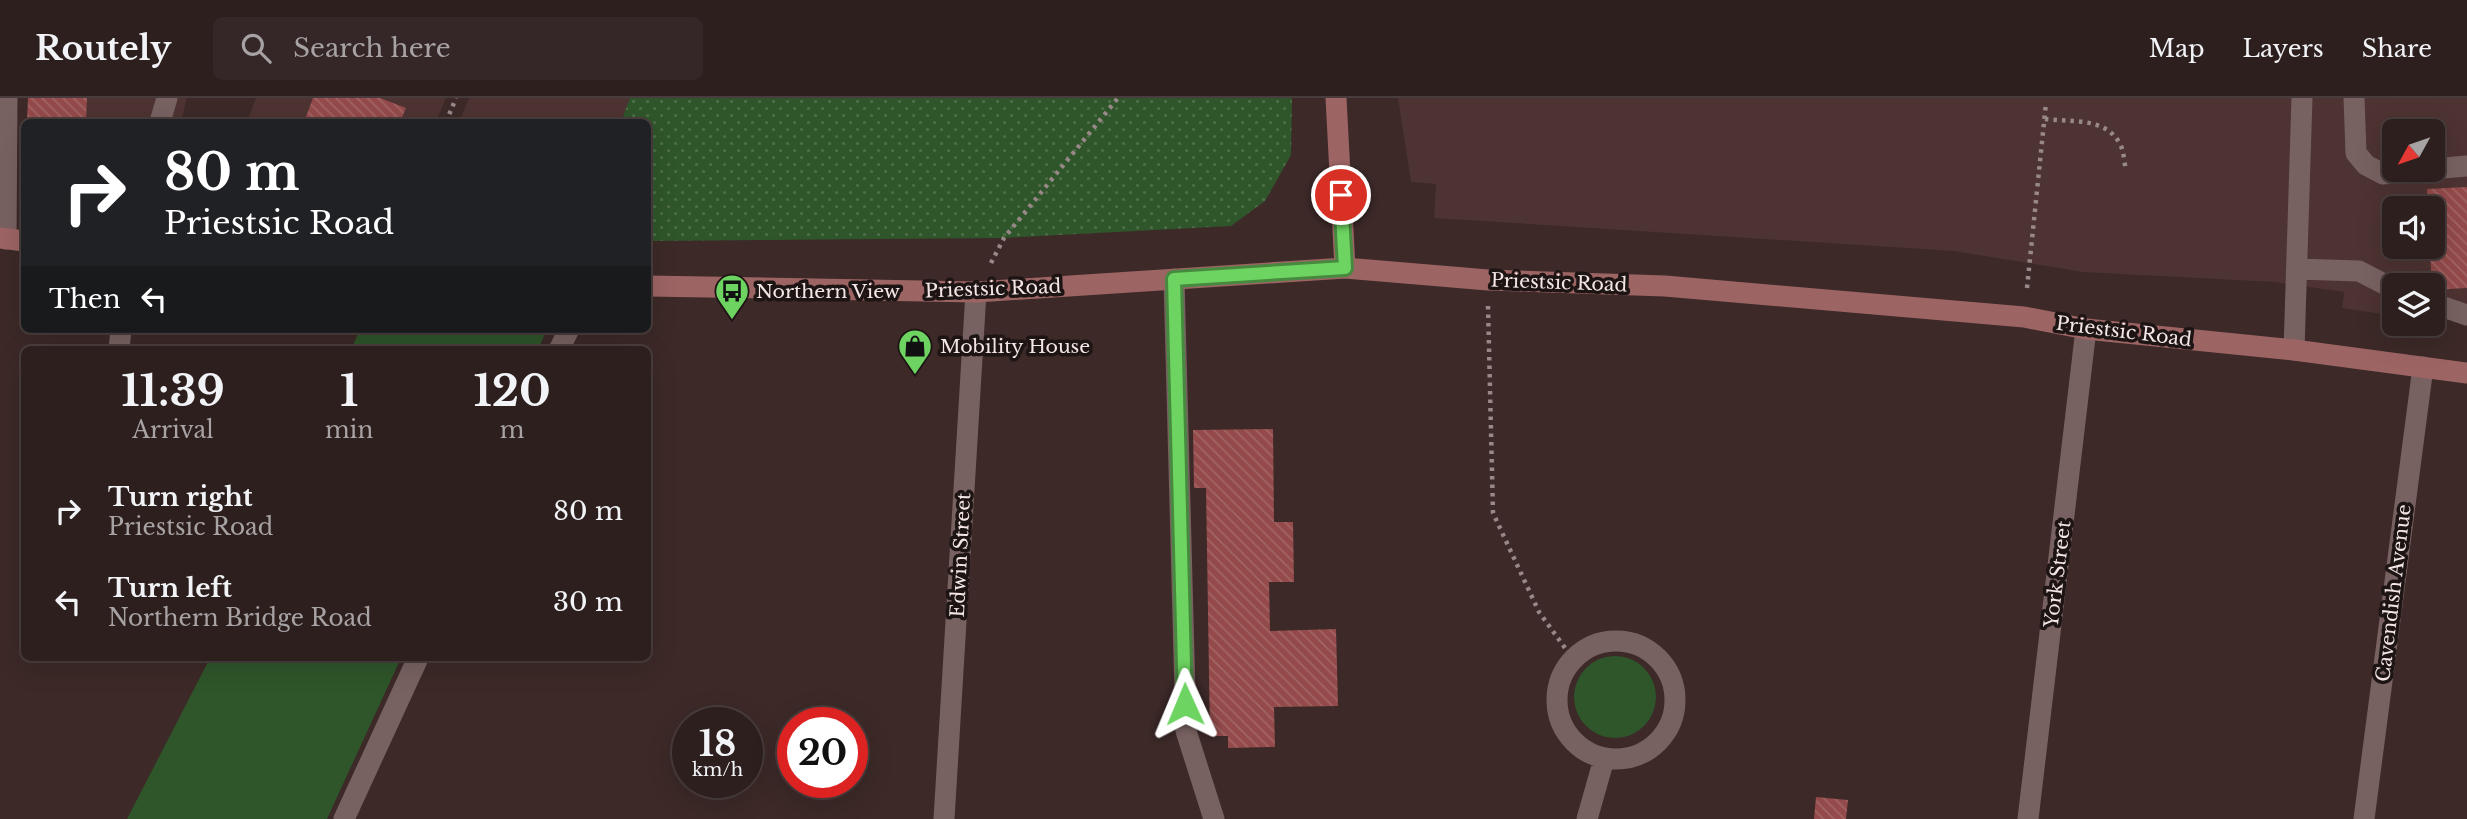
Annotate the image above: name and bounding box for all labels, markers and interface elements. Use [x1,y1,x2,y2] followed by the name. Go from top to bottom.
[213,17,703,80] search box
[35,28,171,69] text: Routely
[237,29,275,67] icon: search
[293,32,451,64] text: Search here
[2149,34,2205,63] text: Map
[2243,34,2324,63] text: Layers
[2362,34,2432,63] text: Share
[2382,119,2445,182] north arrow
[2382,119,2445,336] map controls
[164,142,299,203] text: 80 m
[49,147,140,238] icon: right
[1311,165,1371,225] pin
[1322,176,1360,214] icon: arrive
[2382,196,2445,259] button: sound
[164,203,394,243] text: Priestsic Road
[1490,269,1628,296] street label: Priestsic Road
[713,272,751,321] bus stop icon: Northern View
[2382,273,2445,336] button: layers
[924,275,1062,302] street label: Priestsic Road
[135,280,173,318] icon: left
[756,280,900,303] place label: Northern View
[49,283,121,315] text: Then
[2055,312,2193,351] street label: Priestsic Road
[896,327,934,376] shop icon: Mobility House
[940,335,1090,358] place label: Mobility House
[121,365,225,417] text: 11:39
[340,365,358,417] text: 1
[473,365,551,417] text: 120
[132,416,214,444] text: Arrival
[325,416,373,444] text: min
[500,416,525,444] text: m
[108,481,253,513] text: Turn right
[946,491,975,618] street label: Edwin Street
[49,492,87,530] icon: right
[553,495,623,527] text: 80 m
[2371,503,2416,683] street label: Cavendish Avenue
[108,513,273,541] text: Priestsic Road
[2039,518,2076,630] street label: York Street
[108,572,232,604] text: Turn left
[49,583,87,621] icon: left
[553,586,623,618] text: 30 m
[108,604,372,632] text: Northern Bridge Road
[1148,667,1222,741] position arrow
[777,707,868,798] speed limit sign: 20
[699,722,736,765] text: 18
[692,759,743,781] text: km/h

